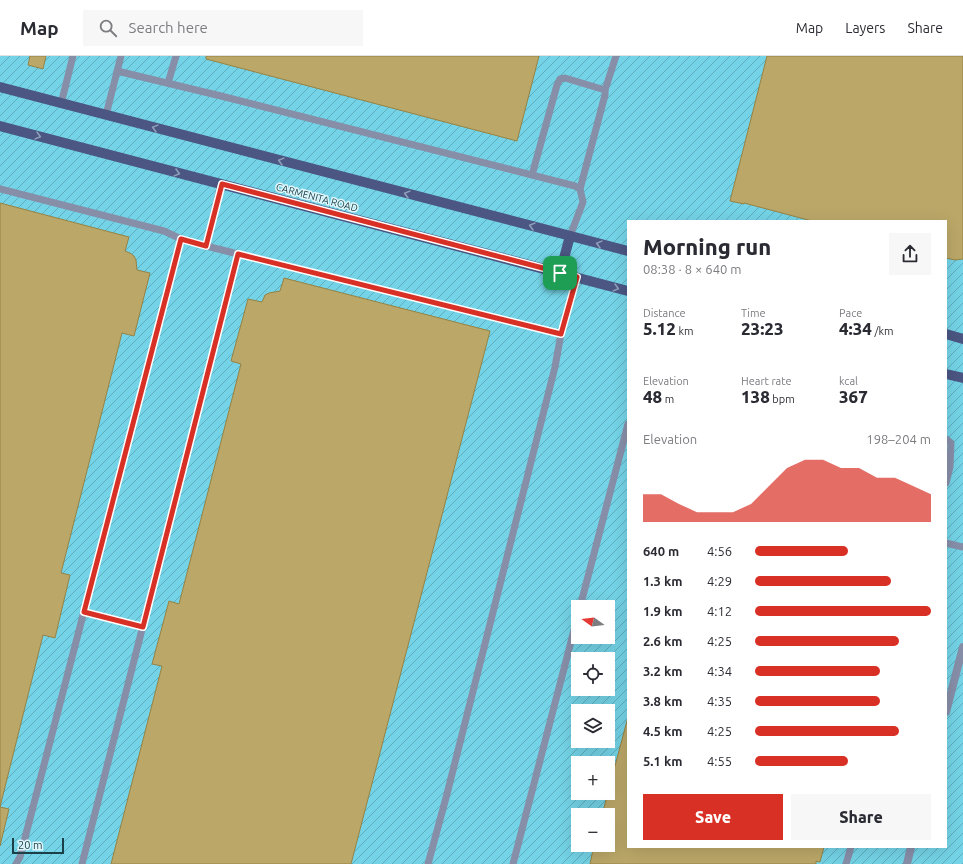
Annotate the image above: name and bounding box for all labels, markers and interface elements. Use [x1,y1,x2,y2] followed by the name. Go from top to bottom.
[83,10,363,46] search box
[20,17,59,39] text: Map
[97,17,119,39] icon: search
[129,19,208,36] text: Search here
[796,20,823,36] text: Map
[845,20,885,36] text: Layers
[907,20,943,36] text: Share
[152,124,159,133] one-way arrow
[35,132,41,140] one-way arrow
[278,157,285,166] one-way arrow
[174,168,180,176] one-way arrow
[275,181,359,214] street label: CARMENITA ROAD
[403,190,410,198] one-way arrow
[529,223,536,231] one-way arrow
[889,233,931,275] button: share
[643,234,771,259] text: Morning run
[596,240,603,249] one-way arrow
[543,256,577,290] pin
[549,262,571,284] icon: arrive
[643,262,742,276] text: 08:38 · 8 × 640 m
[613,283,619,291] one-way arrow
[643,307,686,319] text: Distance
[741,307,766,319] text: Time
[839,307,862,319] text: Pace
[643,319,676,338] text: 5.12
[741,319,784,338] text: 23:23
[839,319,872,338] text: 4:34
[676,325,694,337] text: km
[872,325,894,337] text: /km
[643,375,689,387] text: Elevation
[741,375,792,387] text: Heart rate
[839,375,858,387] text: kcal
[643,387,662,406] text: 48
[741,387,770,406] text: 138
[839,387,868,406] text: 367
[662,393,674,405] text: m
[770,393,795,405] text: bpm
[643,432,697,446] text: Elevation
[866,432,931,446] text: 198–204 m
[643,544,679,558] text: 640 m
[707,544,732,558] text: 4:56
[643,574,682,588] text: 1.3 km
[707,574,732,588] text: 4:29
[571,600,615,644] north arrow
[571,600,615,852] map controls
[643,604,682,618] text: 1.9 km
[707,604,732,618] text: 4:12
[643,634,682,648] text: 2.6 km
[707,634,732,648] text: 4:25
[571,652,615,696] button: locate
[643,664,682,678] text: 3.2 km
[707,664,732,678] text: 4:34
[643,694,682,708] text: 3.8 km
[707,694,732,708] text: 4:35
[571,704,615,748] button: layers
[643,724,682,738] text: 4.5 km
[707,724,732,738] text: 4:25
[643,754,682,768] text: 5.1 km
[707,754,732,768] text: 4:55
[571,756,615,800] button: +
[643,794,783,840] button: Save
[791,794,931,840] button: Share
[571,808,615,852] button: −
[12,836,64,855] scale bar
[18,839,42,851] text: 20 m

